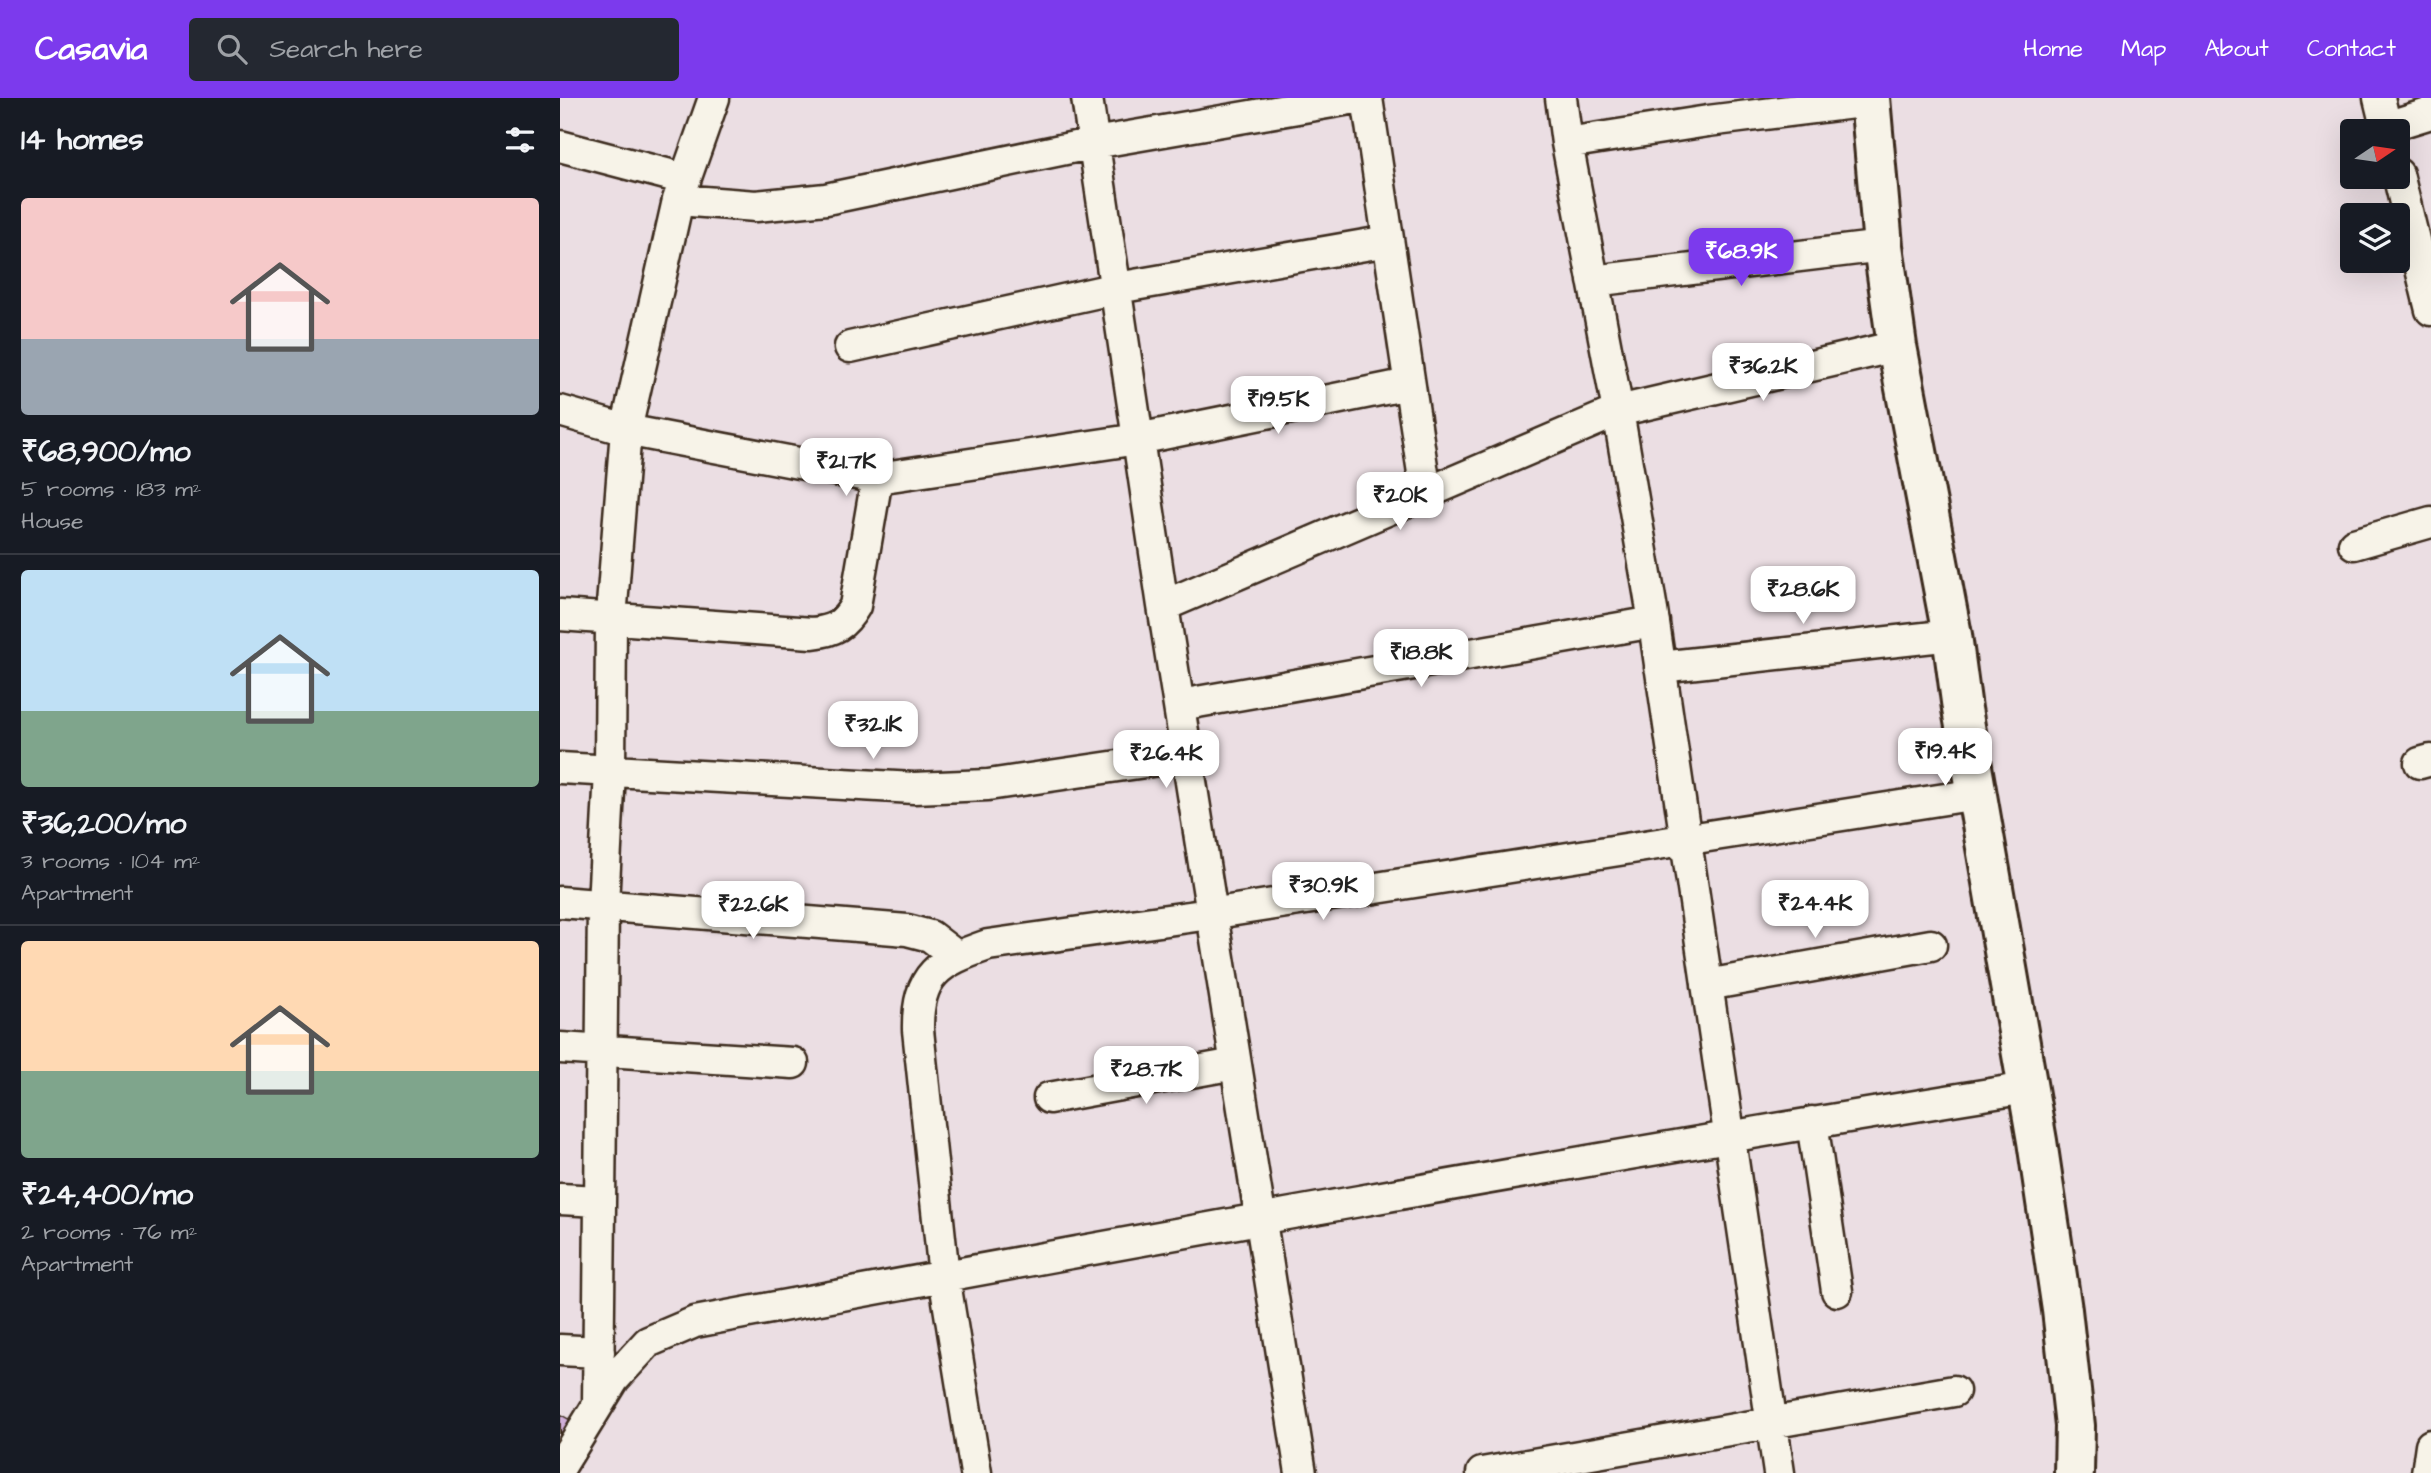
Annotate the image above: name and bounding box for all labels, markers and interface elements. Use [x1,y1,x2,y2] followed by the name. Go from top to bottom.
[189,18,679,81] search box
[35,26,147,72] text: Casavia
[213,30,251,68] icon: search
[269,31,423,67] text: Search here
[2023,32,2083,66] text: Home
[2121,32,2166,66] text: Map
[2204,32,2269,66] text: About
[2307,32,2396,66] text: Contact
[21,119,144,161] text: 14 homes
[2340,119,2410,189] north arrow
[2340,119,2410,273] map controls
[501,121,539,159] icon: filters
[2340,203,2410,273] button: layers
[1684,228,1798,288] pin: ₹68.9K
[1705,235,1777,267] text: ₹68.9K
[217,244,343,370] icon: home
[1706,344,1820,403] pin: ₹36.2K
[1728,350,1798,382] text: ₹36.2K
[1221,376,1335,436] pin: ₹19.5K
[1247,383,1309,415] text: ₹19.5K
[21,431,191,473] text: ₹68,900/mo
[789,438,903,498] pin: ₹21.7K
[816,445,876,477] text: ₹21.7K
[1359,472,1441,532] pin: ₹20K
[21,473,201,505] text: 5 rooms · 183 m²
[1373,479,1427,511] text: ₹20K
[21,505,84,537] text: House
[1746,566,1860,626] pin: ₹28.6K
[1767,573,1839,605] text: ₹28.6K
[217,616,343,742] icon: home
[1364,630,1478,689] pin: ₹18.8K
[1389,636,1453,668] text: ₹18.8K
[816,702,930,761] pin: ₹32.1K
[844,708,902,740] text: ₹32.1K
[1888,728,2002,788] pin: ₹19.4K
[1109,730,1223,790] pin: ₹26.4K
[1914,735,1976,767] text: ₹19.4K
[1129,737,1203,769] text: ₹26.4K
[21,803,186,845] text: ₹36,200/mo
[21,845,200,877] text: 3 rooms · 104 m²
[1266,862,1380,922] pin: ₹30.9K
[1288,869,1358,901] text: ₹30.9K
[21,877,133,909] text: Apartment
[1758,880,1872,940] pin: ₹24.4K
[696,882,810,941] pin: ₹22.6K
[1778,887,1852,919] text: ₹24.4K
[717,888,789,920] text: ₹22.6K
[217,987,343,1113] icon: home
[1089,1046,1203,1106] pin: ₹28.7K
[1110,1053,1182,1085] text: ₹28.7K
[21,1174,193,1216] text: ₹24,400/mo
[21,1216,197,1248] text: 2 rooms · 76 m²
[21,1248,133,1280] text: Apartment

